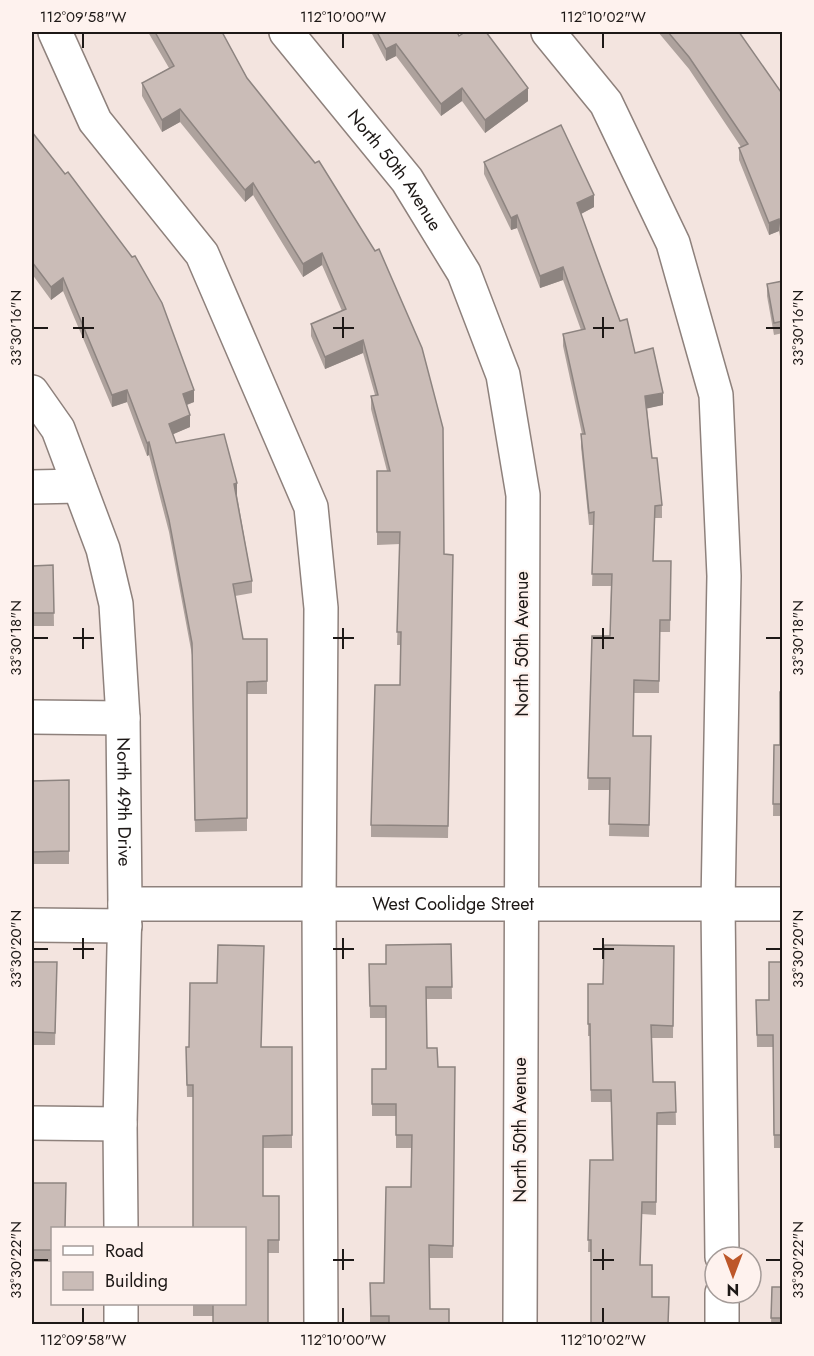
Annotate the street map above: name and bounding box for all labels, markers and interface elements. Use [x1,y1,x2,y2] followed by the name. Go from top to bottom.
[40,6,126,28] text: 112°09'58"W
[300,6,386,28] text: 112°10'00"W
[560,6,646,28] text: 112°10'02"W
[341,104,448,236] street label: North 50th Avenue
[5,290,27,366] text: 33°30'16"N
[787,290,809,366] text: 33°30'16"N
[509,571,535,717] street label: North 50th Avenue
[5,600,27,676] text: 33°30'18"N
[787,600,809,676] text: 33°30'18"N
[110,737,138,867] street label: North 49th Drive
[372,891,535,917] street label: West Coolidge Street
[5,910,27,988] text: 33°30'20"N
[787,910,809,988] text: 33°30'20"N
[507,1057,533,1203] street label: North 50th Avenue
[5,1221,27,1299] text: 33°30'22"N
[787,1221,809,1299] text: 33°30'22"N
[51,1227,246,1305] legend
[105,1238,144,1264] text: Road
[703,1245,763,1305] north arrow
[105,1268,168,1294] text: Building
[727,1278,739,1301] text: N
[40,1329,126,1351] text: 112°09'58"W
[300,1329,386,1351] text: 112°10'00"W
[560,1329,646,1351] text: 112°10'02"W

